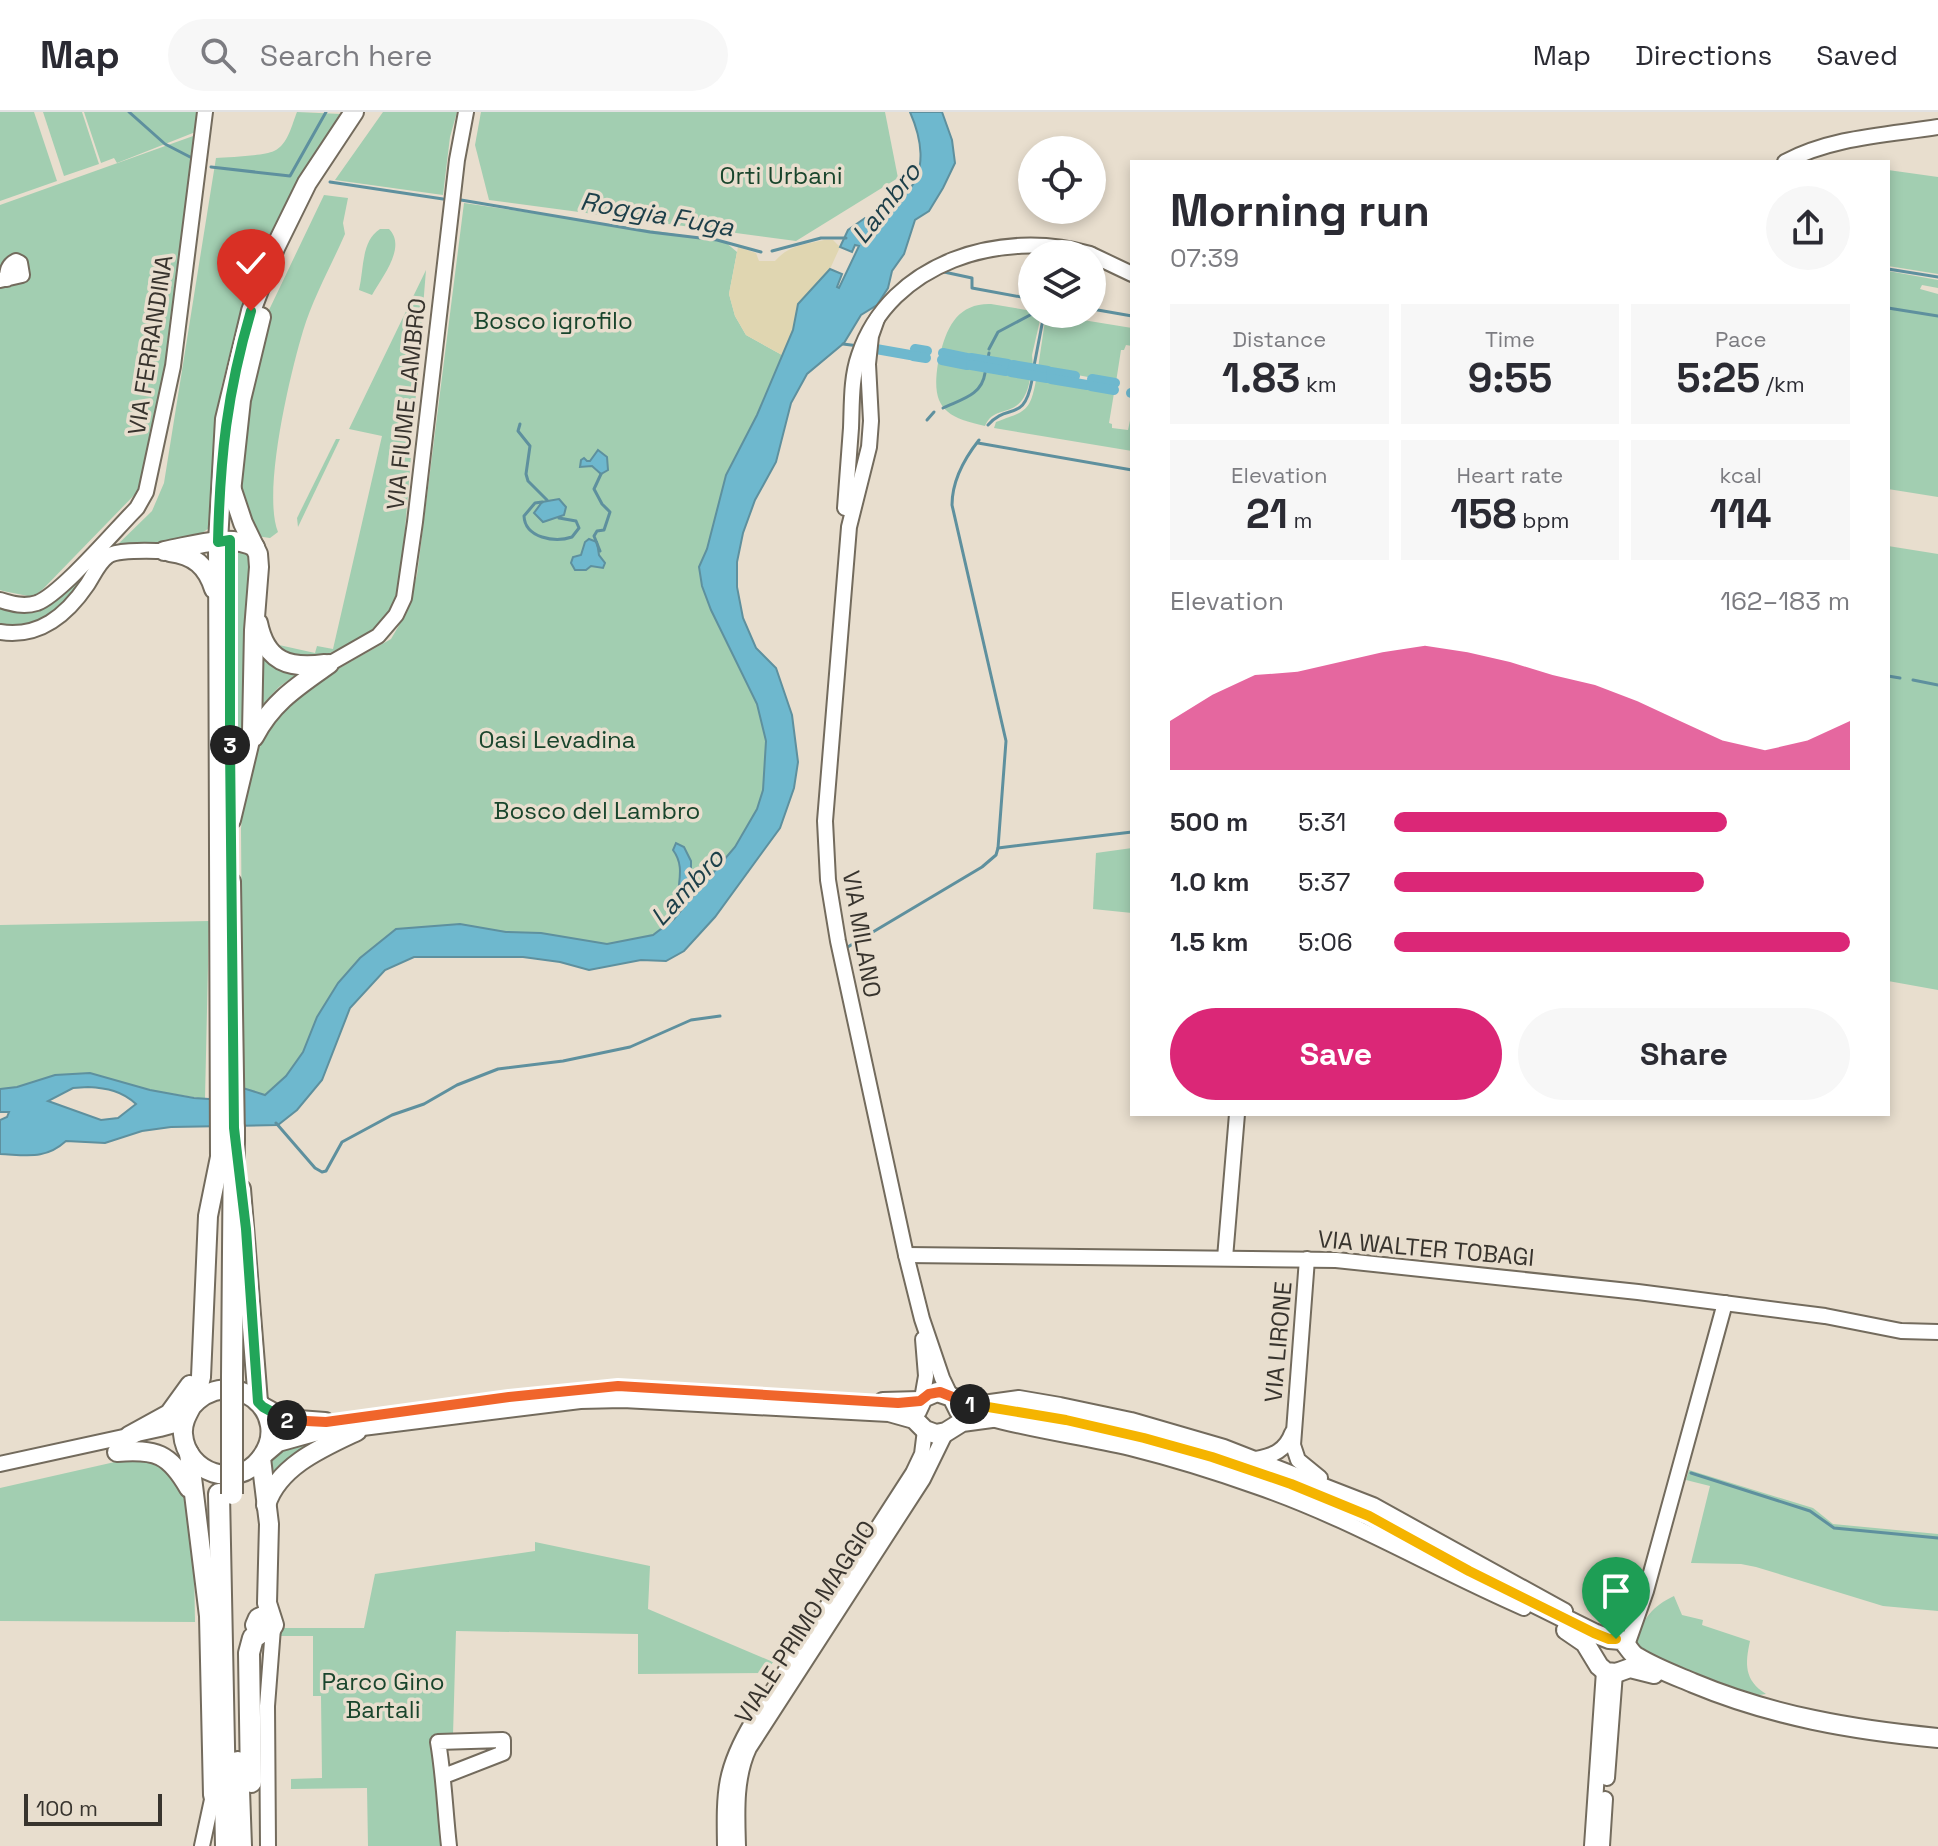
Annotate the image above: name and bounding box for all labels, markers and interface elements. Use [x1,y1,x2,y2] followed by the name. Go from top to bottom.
[168,19,728,91] search box
[40,31,120,79] text: Map
[196,33,240,77] icon: search
[260,36,433,75] text: Search here
[1533,37,1591,73] text: Map
[1635,37,1772,73] text: Directions
[1816,37,1898,73] text: Saved
[1018,136,1106,328] map controls
[1018,136,1106,224] button: locate
[844,155,929,250] water label: Lambro
[719,160,843,191] park label: Orti Urbani
[1170,183,1430,239] text: Morning run
[577,184,738,244] water label: Roggia Fuga
[1766,186,1850,270] button: share
[217,229,285,311] pin
[1018,240,1106,328] button: layers
[229,241,273,285] icon: check
[1170,241,1239,275] text: 07:39
[120,253,180,437] street label: VIA FERRANDINA
[379,296,433,512] street label: VIA FIUME LAMBRO
[473,305,633,336] park label: Bosco igrofilo
[1232,325,1326,353] text: Distance
[1485,325,1535,353] text: Time
[1715,325,1766,353] text: Pace
[1222,353,1300,404] text: 1.83
[1468,353,1552,404] text: 9:55
[1677,353,1760,404] text: 5:25
[1300,370,1337,398] text: km
[1760,370,1805,398] text: /km
[1231,461,1328,489] text: Elevation
[1457,461,1563,489] text: Heart rate
[1719,461,1762,489] text: kcal
[1246,489,1288,540] text: 21
[1450,489,1517,540] text: 158
[1710,489,1771,540] text: 114
[1288,506,1313,534] text: m
[1517,506,1570,534] text: bpm
[1170,584,1284,618] text: Elevation
[1720,584,1850,618] text: 162–183 m
[478,724,636,755] park label: Oasi Levadina
[210,725,250,765] pin: 3
[223,731,237,759] text: 3
[494,795,700,826] park label: Bosco del Lambro
[1170,805,1248,839] text: 500 m
[1298,805,1346,839] text: 5:31
[643,840,732,933] water label: Lambro
[1170,865,1250,899] text: 1.0 km
[1298,865,1351,899] text: 5:37
[836,868,888,1000] street label: VIA MILANO
[1170,925,1249,959] text: 1.5 km
[1298,925,1353,959] text: 5:06
[1170,1008,1502,1100] button: Save
[1518,1008,1850,1100] button: Share
[1316,1223,1536,1273] street label: VIA WALTER TOBAGI
[1257,1280,1299,1404] street label: VIA LIRONE
[950,1384,990,1424] pin: 1
[965,1390,975,1418] text: 1
[267,1400,307,1440] pin: 2
[280,1406,294,1434] text: 2
[728,1514,882,1730] street label: VIALE PRIMO MAGGIO
[1582,1557,1650,1639] pin
[1594,1569,1638,1613] icon: arrive
[321,1666,445,1725] park label: Parco Gino Bartali
[24,1790,162,1826] scale bar
[36,1794,98,1822] text: 100 m

